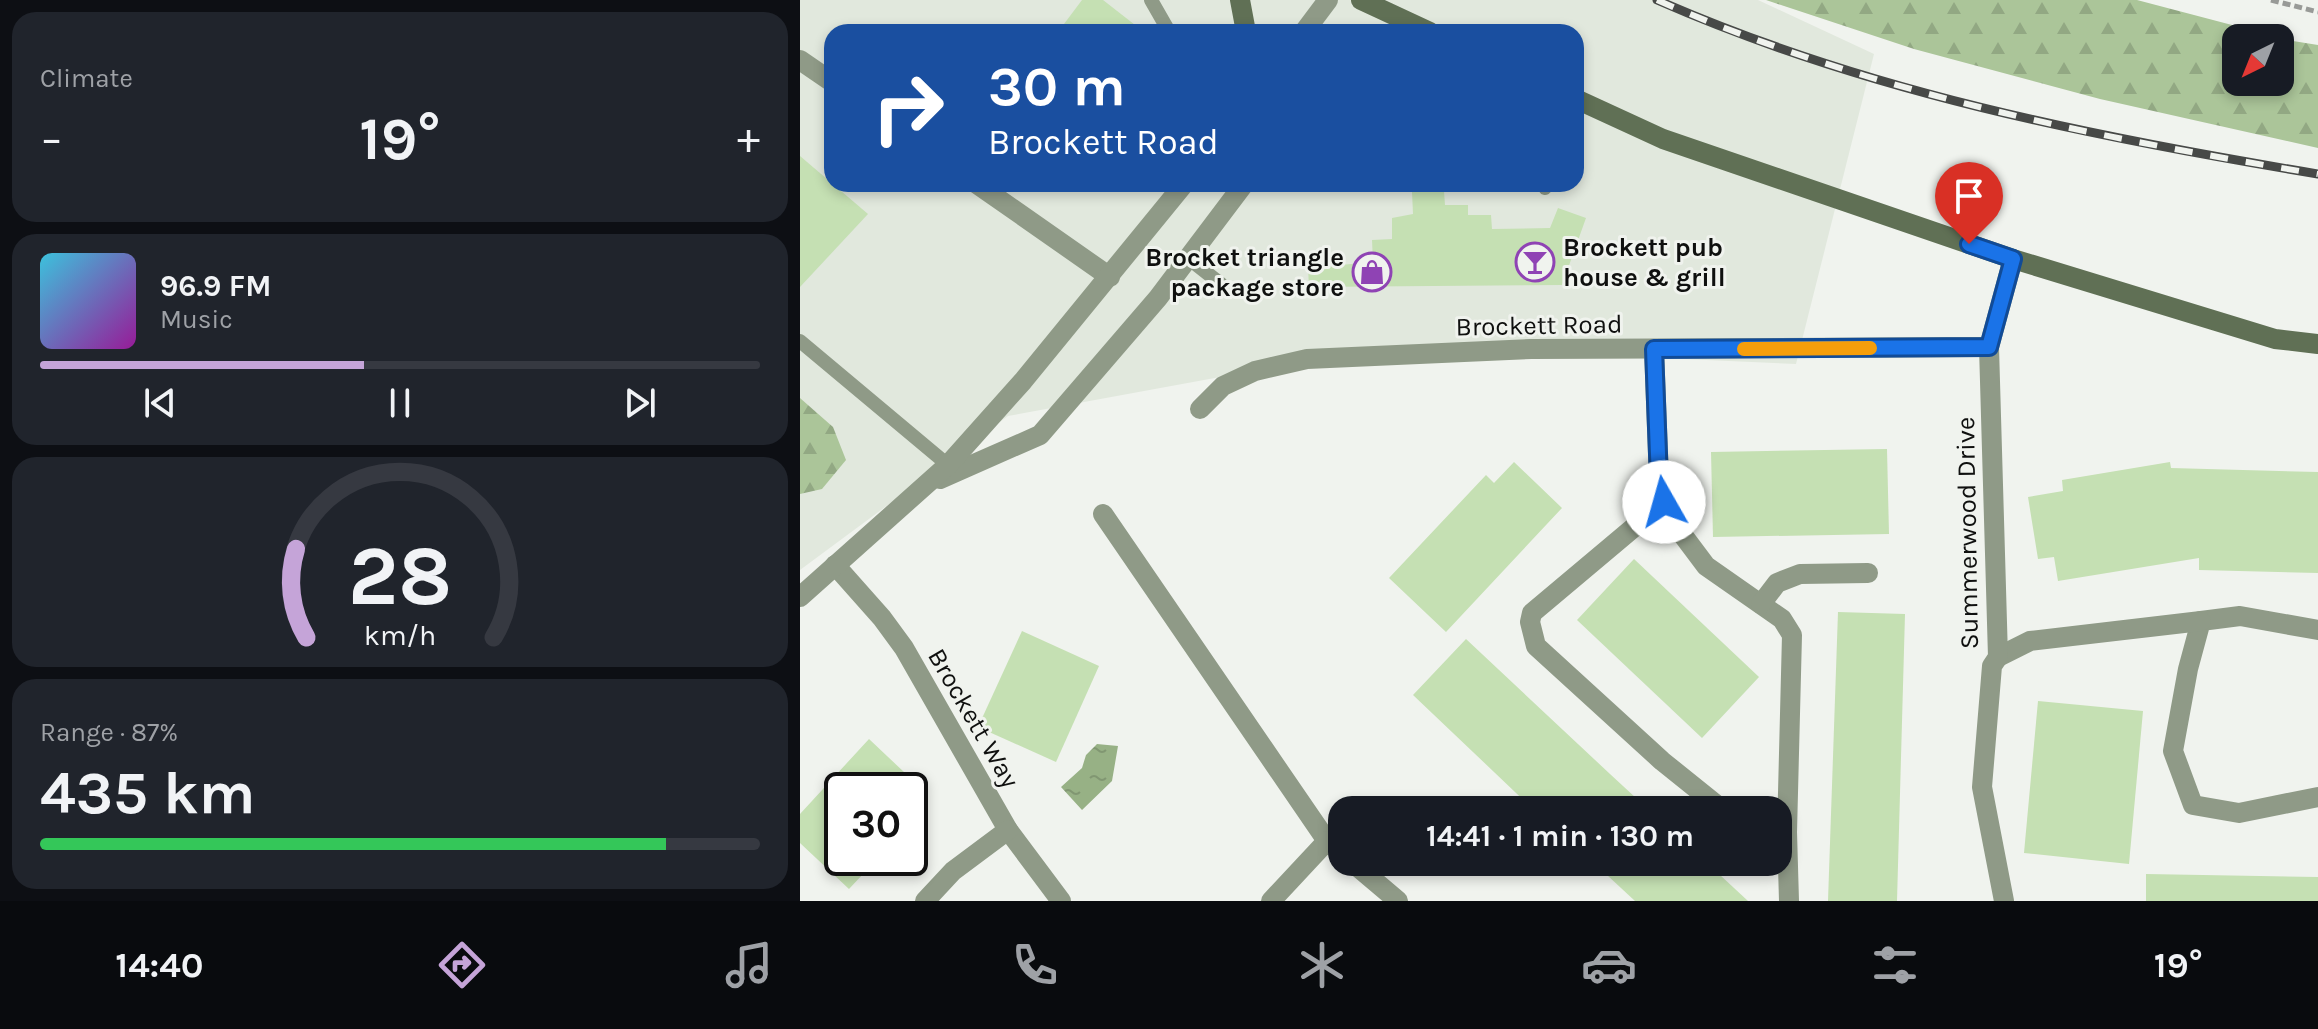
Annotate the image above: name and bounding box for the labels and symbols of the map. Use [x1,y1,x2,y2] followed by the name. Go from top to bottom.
[2222,24,2294,96] north arrow
[1935,162,2003,244] pin
[1563,232,1726,293] place label: Brockett pub house & grill
[1514,241,1556,283] bar icon: Brockett pub house & grill
[1145,242,1344,303] place label: Brocket triangle package store
[1351,251,1393,293] shop icon: Brocket triangle package store
[1455,309,1623,342] street label: Brockett Road
[1950,417,1985,649] street label: Summerwood Drive
[1622,460,1706,544] position arrow
[921,643,1026,793] street label: Brockett Way
[824,772,928,876] speed limit sign: 30

